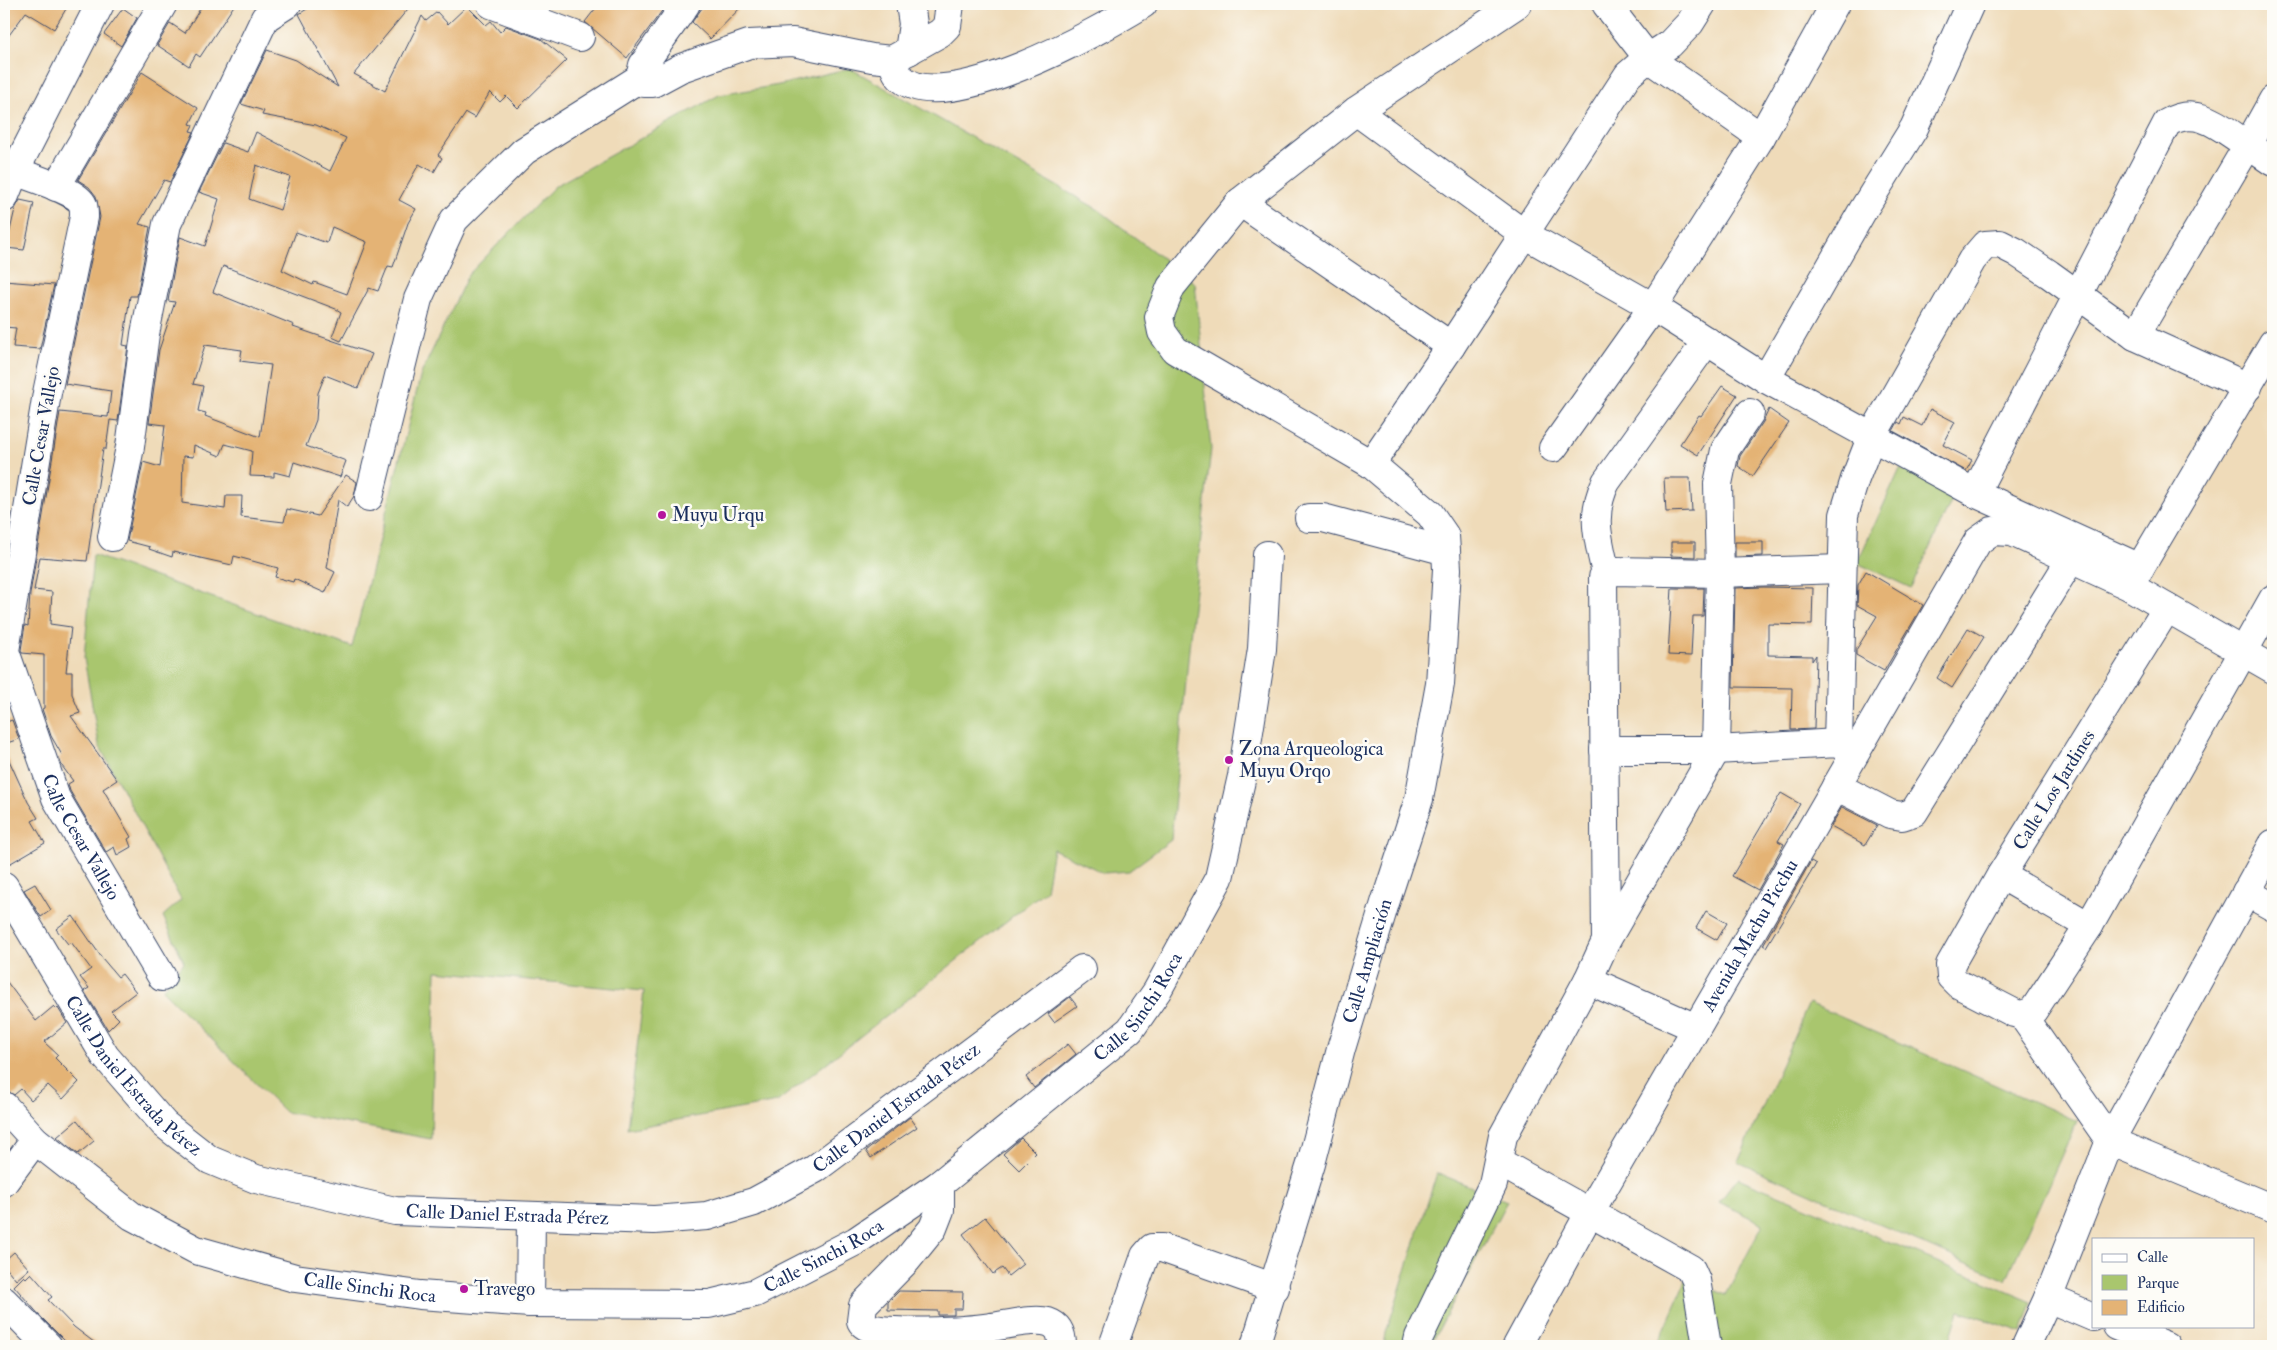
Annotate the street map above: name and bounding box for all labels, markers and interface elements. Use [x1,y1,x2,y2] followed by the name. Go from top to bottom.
[17,364,65,508] street label: Calle Cesar Vallejo
[672,503,765,527] place label: Muyu Urqu
[656,509,668,521] marker: Muyu Urqu
[2007,725,2101,855] street label: Calle Los Jardines
[1239,737,1384,783] place label: Zona Arqueologica Muyu Orqo
[1223,754,1235,766] marker: Zona Arqueologica Muyu Orqo
[37,771,126,904] street label: Calle Cesar Vallejo
[1696,855,1803,1017] street label: Avenida Machu Picchu
[1337,896,1398,1026] street label: Calle Ampliación
[1088,948,1188,1067] street label: Calle Sinchi Roca
[60,991,207,1161] street label: Calle Daniel Estrada Pérez
[808,1037,985,1179] street label: Calle Daniel Estrada Pérez
[405,1199,609,1230] street label: Calle Daniel Estrada Pérez
[759,1214,888,1299] street label: Calle Sinchi Roca
[2092,1238,2254,1328] legend
[2137,1248,2168,1267] text: Calle
[302,1267,437,1308] street label: Calle Sinchi Roca
[2137,1274,2179,1293] text: Parque
[474,1277,535,1301] place label: Travego
[458,1283,470,1295] marker: Travego
[2137,1298,2185,1317] text: Edificio

